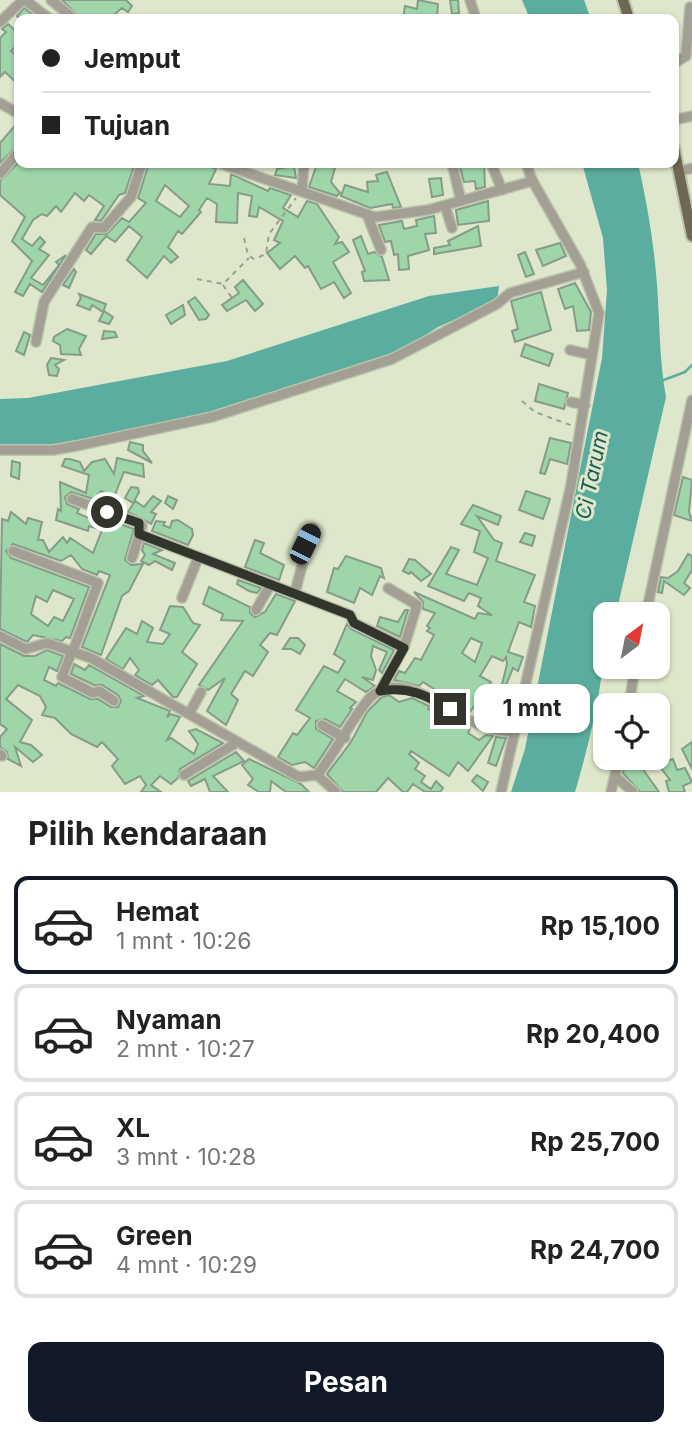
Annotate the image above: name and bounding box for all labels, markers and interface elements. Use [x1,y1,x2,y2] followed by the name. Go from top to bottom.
[84,43,181,74] text: Jemput
[84,110,170,141] text: Tujuan
[570,428,613,521] water label: Ci Tarum
[91,496,123,528] route start
[287,521,324,567] car
[593,602,670,679] north arrow
[593,602,670,770] map controls
[475,684,590,734] callout: 1 mnt
[434,693,466,725] route end
[593,693,670,770] button: locate
[502,694,562,722] text: 1 mnt
[28,814,268,853] text: Pilih kendaraan
[32,894,95,957] icon: car
[116,896,199,927] text: Hemat
[541,910,660,941] text: Rp 15,100
[116,927,251,955] text: 1 mnt · 10:26
[32,1002,95,1065] icon: car
[116,1004,222,1035] text: Nyaman
[526,1018,660,1049] text: Rp 20,400
[116,1035,255,1063] text: 2 mnt · 10:27
[32,1110,95,1173] icon: car
[116,1112,150,1143] text: XL
[530,1126,660,1157] text: Rp 25,700
[116,1143,256,1171] text: 3 mnt · 10:28
[32,1218,95,1281] icon: car
[116,1220,193,1251] text: Green
[530,1234,660,1265] text: Rp 24,700
[116,1251,257,1279] text: 4 mnt · 10:29
[28,1342,664,1422] button: Pesan

